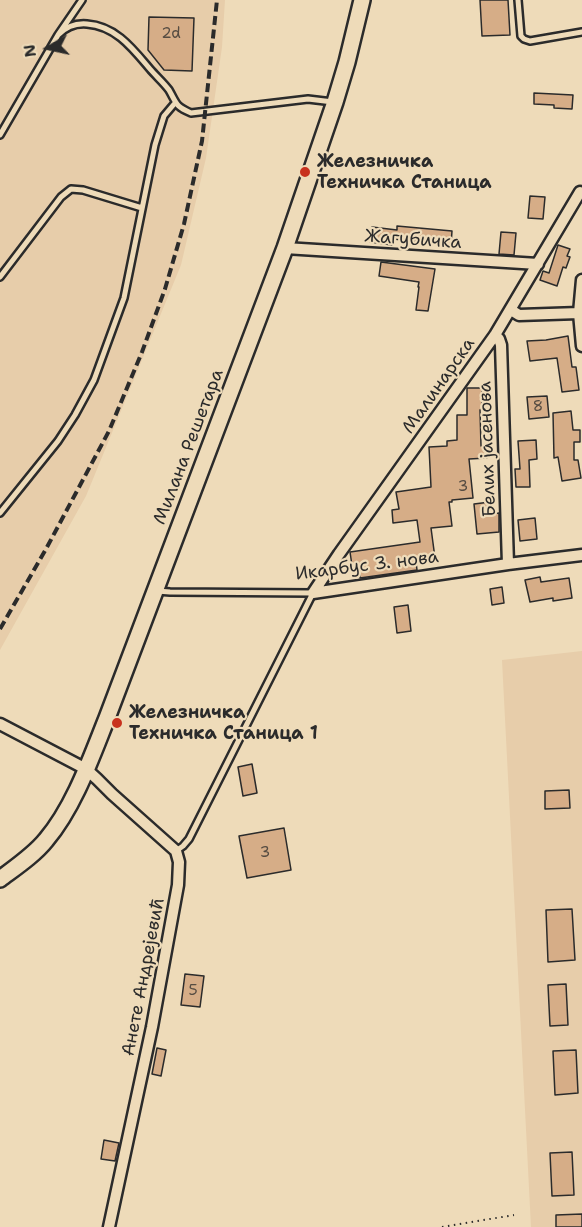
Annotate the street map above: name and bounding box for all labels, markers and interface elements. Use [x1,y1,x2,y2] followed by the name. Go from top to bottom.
[18,18,78,78] north arrow
[161,25,181,43] house number: 2d
[18,43,41,59] text: N
[317,151,492,194] place label: Железничка Техничка Станица
[298,165,312,179] marker: Железничка Техничка Станица
[364,226,462,254] street label: Жагубичка
[398,334,480,438] street label: Малинарска
[149,366,229,528] street label: Милана Решетара
[475,381,501,517] street label: Белих јасенова
[533,398,543,416] house number: 8
[458,478,468,496] house number: 3
[294,546,440,586] street label: Икарбус 3. нова
[129,702,318,744] place label: Железничка Техничка Станица 1
[110,716,124,730] marker: Железничка Техничка Станица 1
[260,844,270,862] house number: 3
[118,896,170,1058] street label: Анете Андрејевић
[188,982,198,1000] house number: 5

